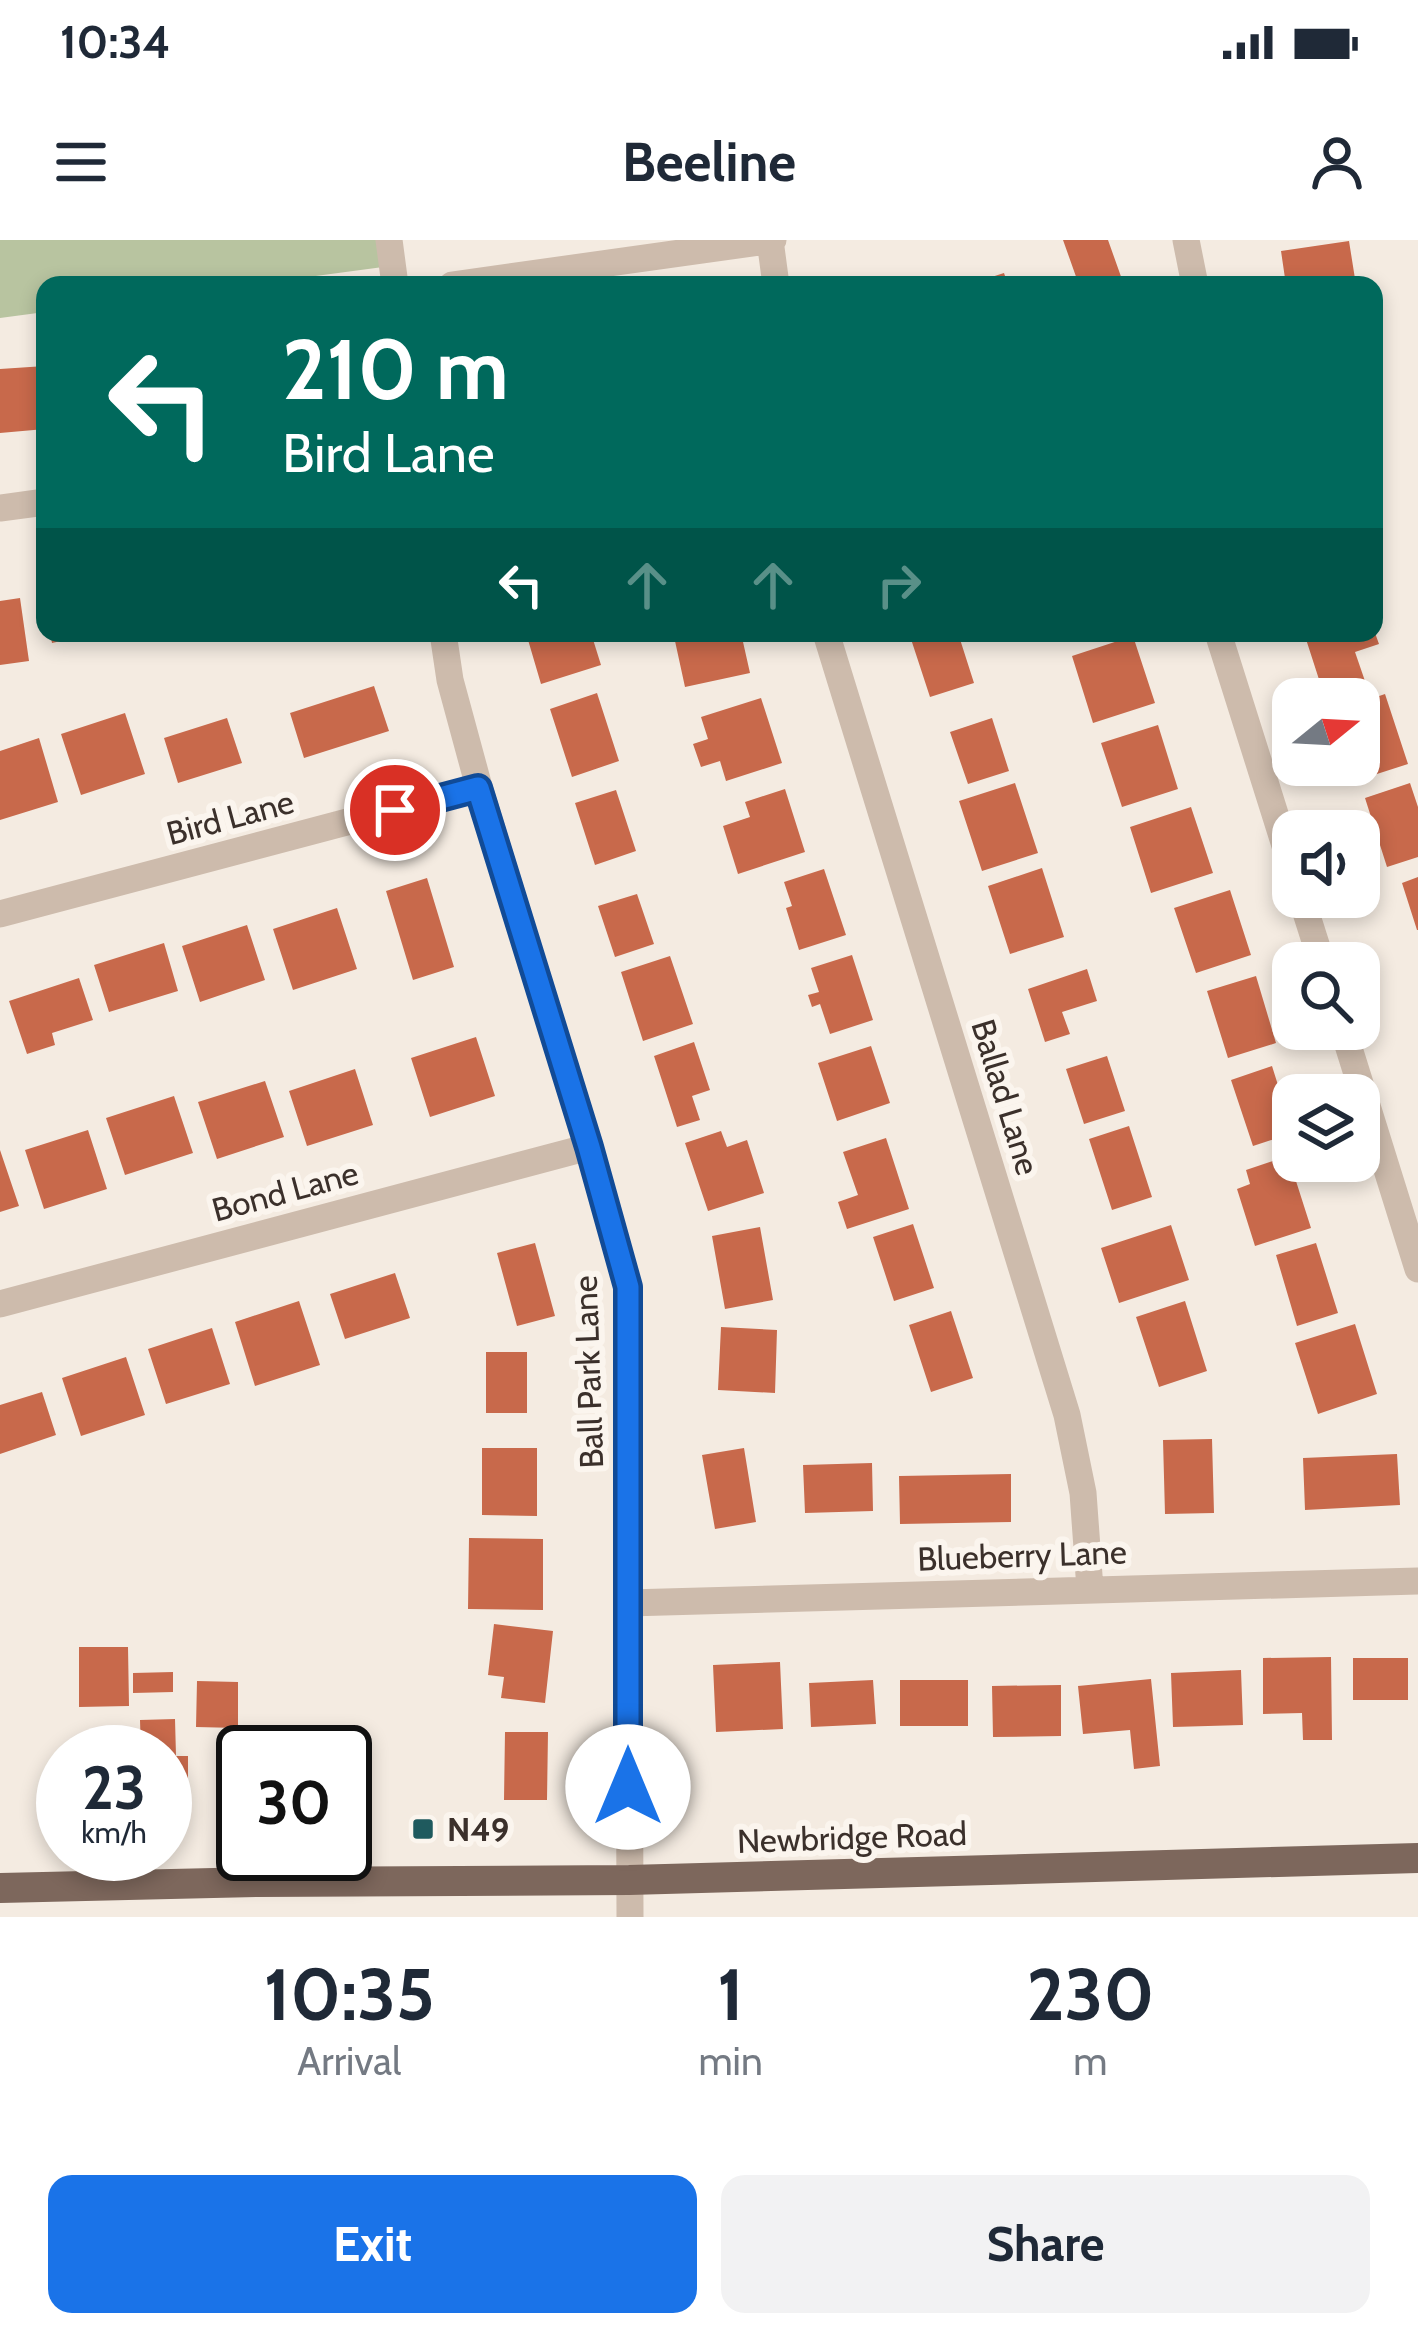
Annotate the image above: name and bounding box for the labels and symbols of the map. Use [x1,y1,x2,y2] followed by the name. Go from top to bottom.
[1272,678,1380,786] north arrow
[344,759,446,861] pin
[162,781,298,853] street label: Bird Lane
[963,1014,1049,1180] street label: Ballad Lane
[207,1152,363,1230] street label: Bond Lane
[565,1275,611,1469] street label: Ball Park Lane
[917,1531,1127,1579] street label: Blueberry Lane
[565,1724,691,1850] position arrow
[216,1725,372,1881] speed limit sign: 30
[447,1809,509,1849] place label: N49
[736,1813,968,1861] street label: Newbridge Road
[410,1816,436,1842] marker: N49

